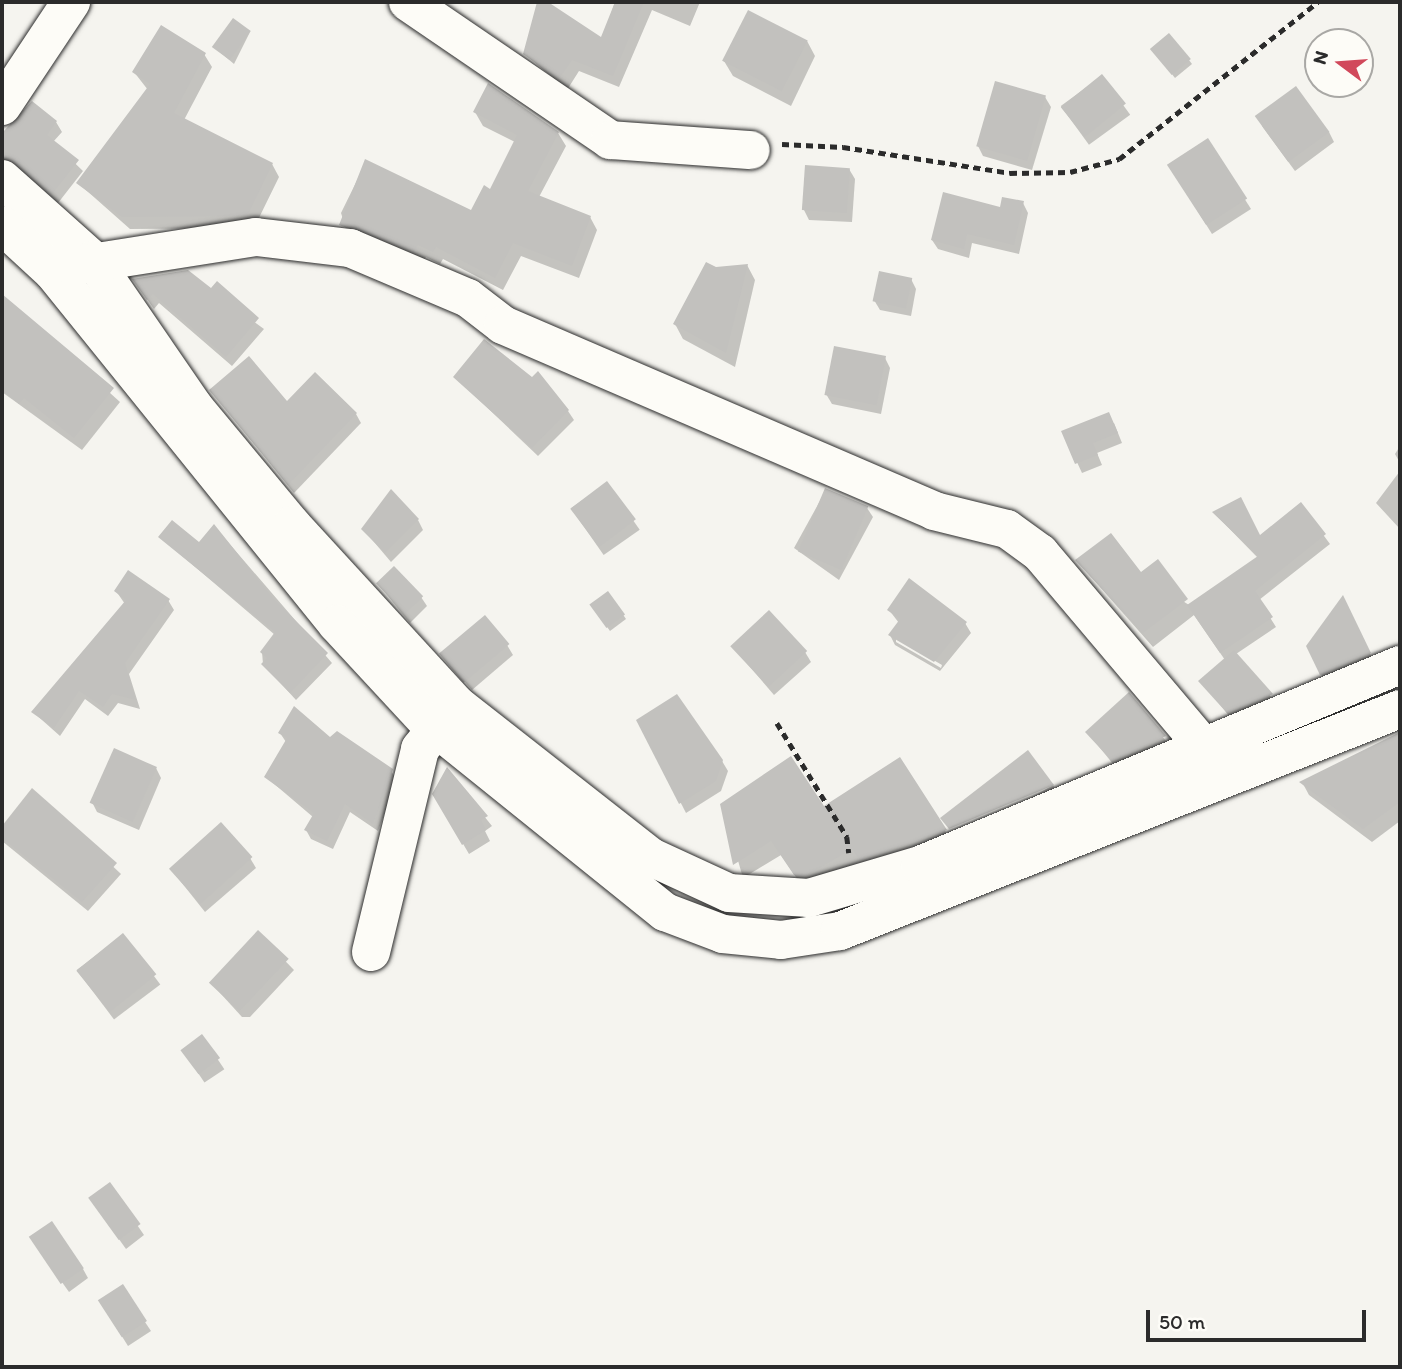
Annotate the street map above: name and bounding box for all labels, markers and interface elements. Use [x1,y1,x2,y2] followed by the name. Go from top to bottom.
[1304,28,1374,98] north arrow
[1307,48,1333,67] text: N
[1150,1296,1370,1340] scale bar
[1159,1309,1205,1334] text: 50 m

